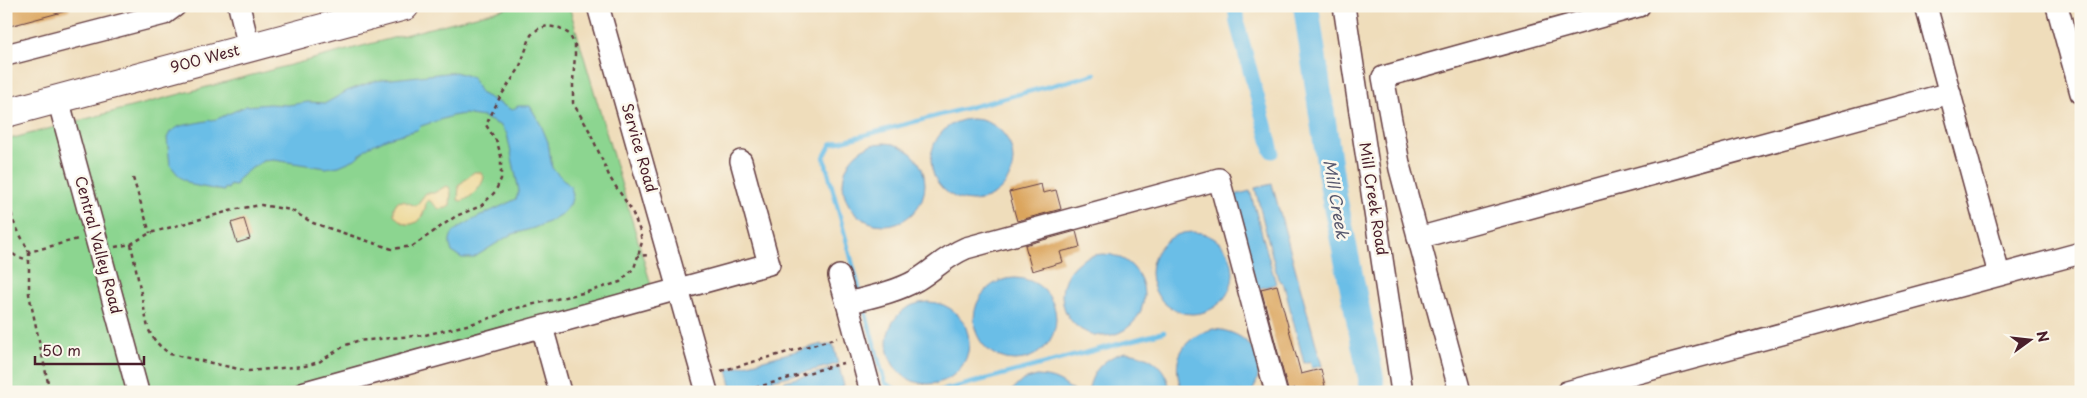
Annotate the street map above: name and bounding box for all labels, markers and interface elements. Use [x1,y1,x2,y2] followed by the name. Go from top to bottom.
[167,37,242,78] street label: 900 West
[617,100,664,195] street label: Service Road
[1354,141,1395,257] street label: Mill Creek Road
[1318,157,1356,242] water label: Mill Creek
[70,173,129,316] street label: Central Valley Road
[2004,316,2054,366] north arrow
[2031,328,2055,345] text: N
[35,333,144,365] scale bar
[42,338,81,361] text: 50 m

